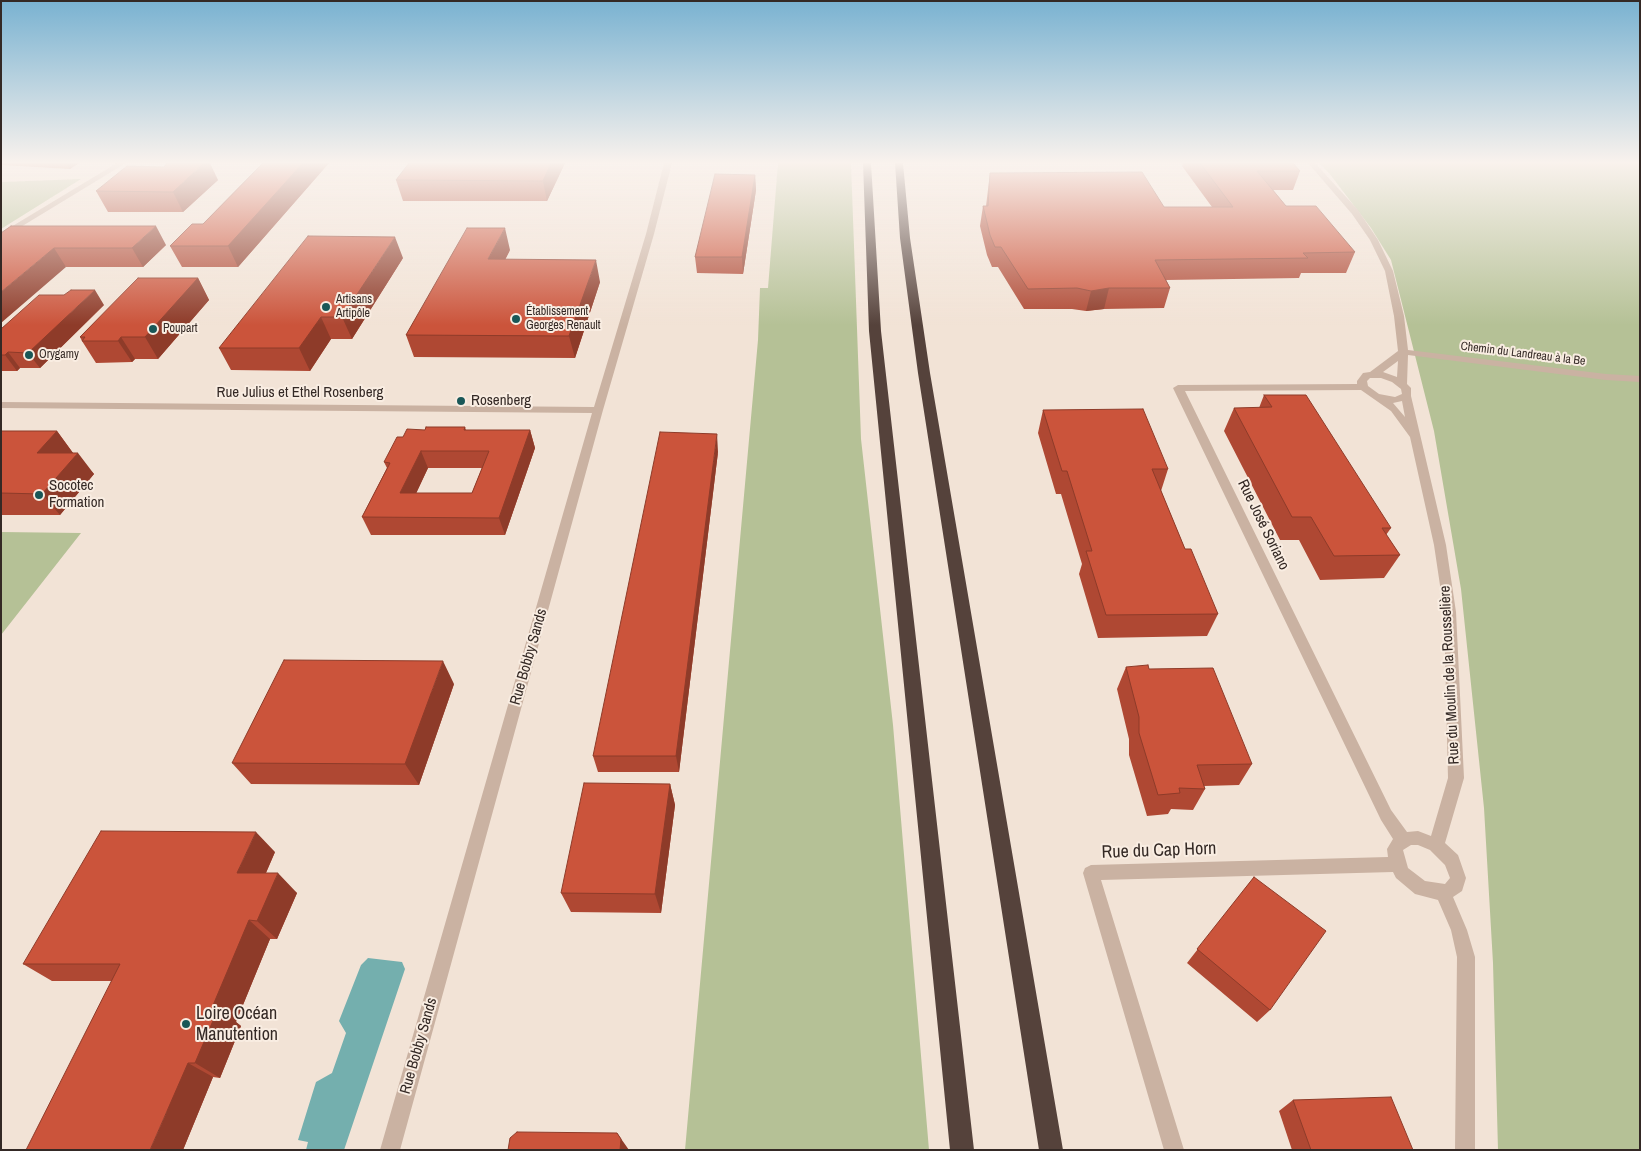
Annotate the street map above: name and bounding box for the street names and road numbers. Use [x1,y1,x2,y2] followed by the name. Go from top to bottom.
[1460,339,1586,369] street label: Chemin du Landreau à la Be
[217,384,383,402] street label: Rue Julius et Ethel Rosenberg
[1233,477,1293,573] street label: Rue José Soriano
[1436,585,1464,765] street label: Rue du Moulin de la Rousselière
[507,607,551,707] street label: Rue Bobby Sands
[1101,838,1217,864] street label: Rue du Cap Horn
[397,996,441,1096] street label: Rue Bobby Sands

